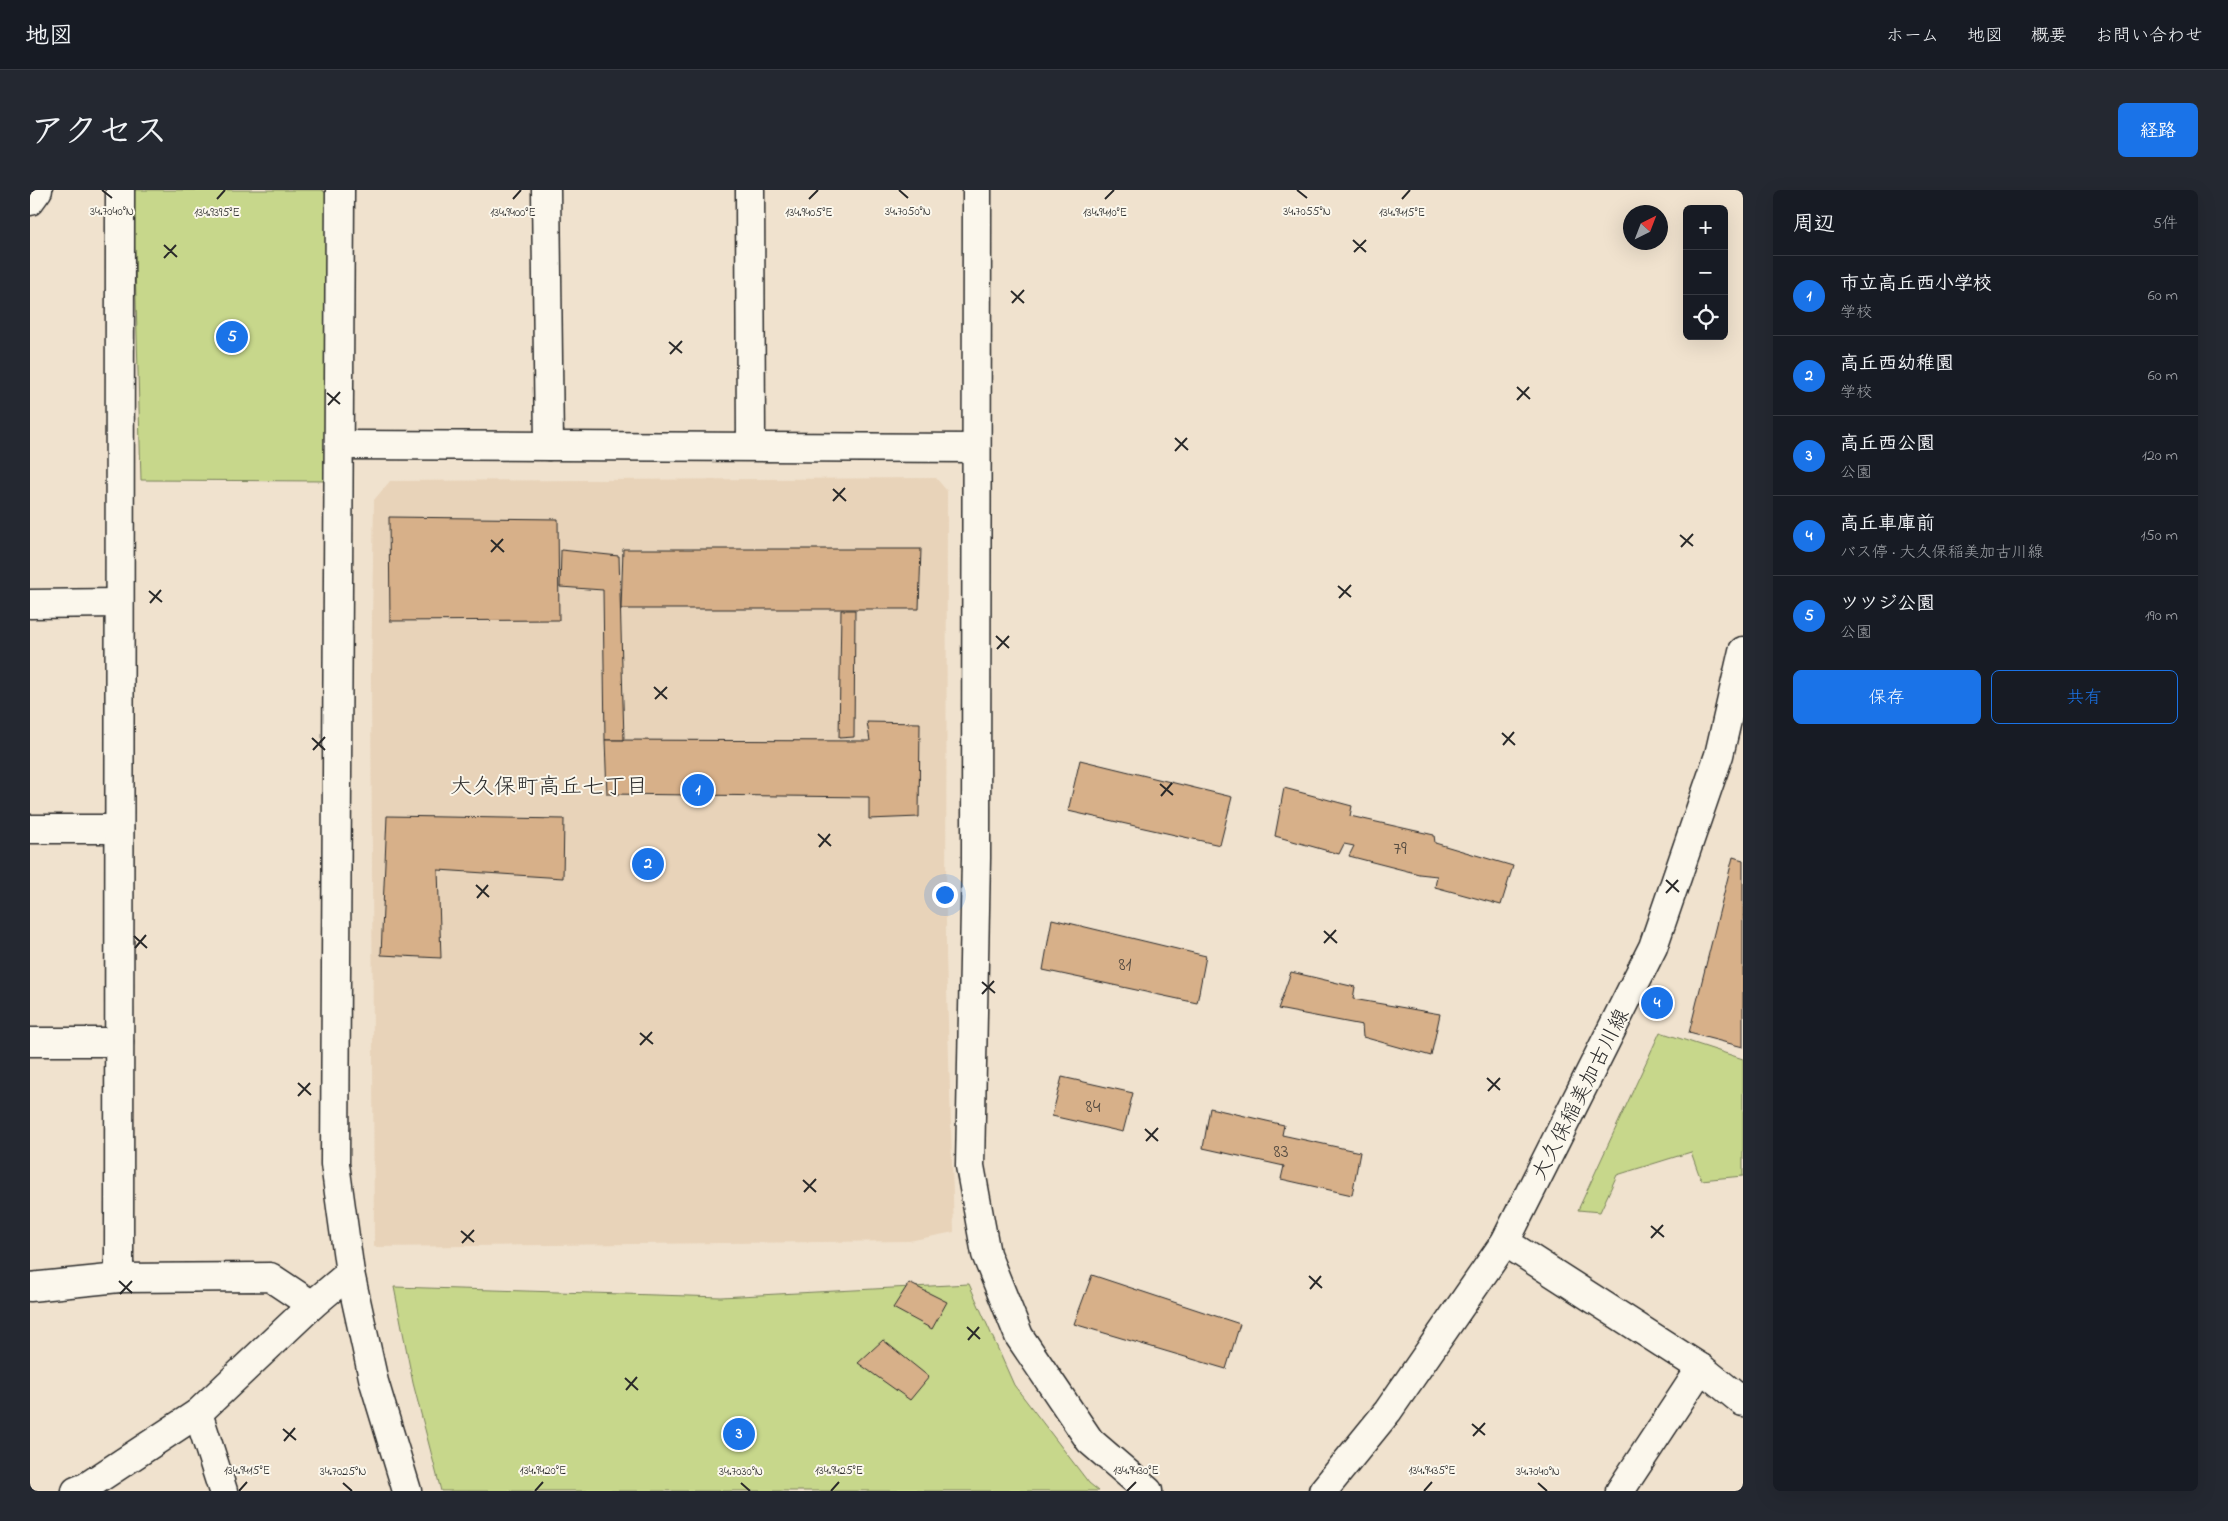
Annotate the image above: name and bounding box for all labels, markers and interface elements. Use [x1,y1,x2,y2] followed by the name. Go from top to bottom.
[25,20,73,55] text: 地図
[1886,24,1939,50] text: ホーム
[1967,24,2003,50] text: 地図
[2031,24,2067,50] text: 概要
[2095,24,2203,50] text: お問い合わせ
[2118,103,2198,157] button: 経路
[30,108,168,159] text: アクセス
[90,203,134,221] text: 34.7040°N
[885,203,931,221] text: 34.7050°N
[1283,203,1331,221] text: 34.7055°N
[194,204,240,222] text: 134.9395°E
[490,204,536,222] text: 134.9400°E
[785,204,833,222] text: 134.9405°E
[1083,204,1127,222] text: 134.9410°E
[1379,204,1425,222] text: 134.9415°E
[1623,205,1668,250] north arrow
[1683,205,1728,340] map controls
[1683,205,1728,250] button: +
[1793,210,1835,240] text: 周辺
[2153,212,2178,236] text: 5件
[1683,250,1728,295] button: −
[1840,271,1992,298] text: 市立高丘西小学校
[1806,284,1812,308] text: 1
[2148,284,2178,308] text: 60 m
[1683,295,1728,340] button: locate
[1840,301,1872,325] text: 学校
[216,318,248,356] pin: 5
[1840,351,1954,378] text: 高丘西幼稚園
[1805,364,1813,388] text: 2
[2148,364,2178,388] text: 60 m
[1840,381,1872,405] text: 学校
[1840,431,1935,458] text: 高丘西公園
[1806,444,1812,468] text: 3
[2142,444,2178,468] text: 120 m
[1840,461,1872,485] text: 公園
[1840,511,1935,538] text: 高丘車庫前
[1806,524,1812,548] text: 4
[2140,524,2178,548] text: 150 m
[1840,541,2043,565] text: バス停 · 大久保稲美加古川線
[1840,591,1935,618] text: ツツジ公園
[1804,604,1814,628] text: 5
[2145,604,2178,628] text: 190 m
[1840,621,1872,645] text: 公園
[1793,670,1981,724] button: 保存
[1991,670,2178,724] button: 共有
[682,771,714,809] pin: 1
[450,772,648,804] district label: 大久保町高丘七丁目
[1393,836,1407,863] house number: 79
[632,845,664,883] pin: 2
[932,882,958,908] your location
[1118,952,1132,979] house number: 81
[1641,984,1673,1022] pin: 4
[1526,1004,1638,1186] street label: 大久保稲美加古川線
[1086,1094,1101,1121] house number: 84
[1274,1139,1289,1166] house number: 83
[723,1415,755,1453] pin: 3
[224,1462,270,1480] text: 134.9415°E
[520,1462,566,1480] text: 134.9420°E
[815,1462,863,1480] text: 134.9425°E
[1113,1462,1159,1480] text: 134.9430°E
[1408,1462,1456,1480] text: 134.9435°E
[320,1463,366,1481] text: 34.7025°N
[719,1463,763,1481] text: 34.7030°N
[1516,1463,1560,1481] text: 34.7040°N

